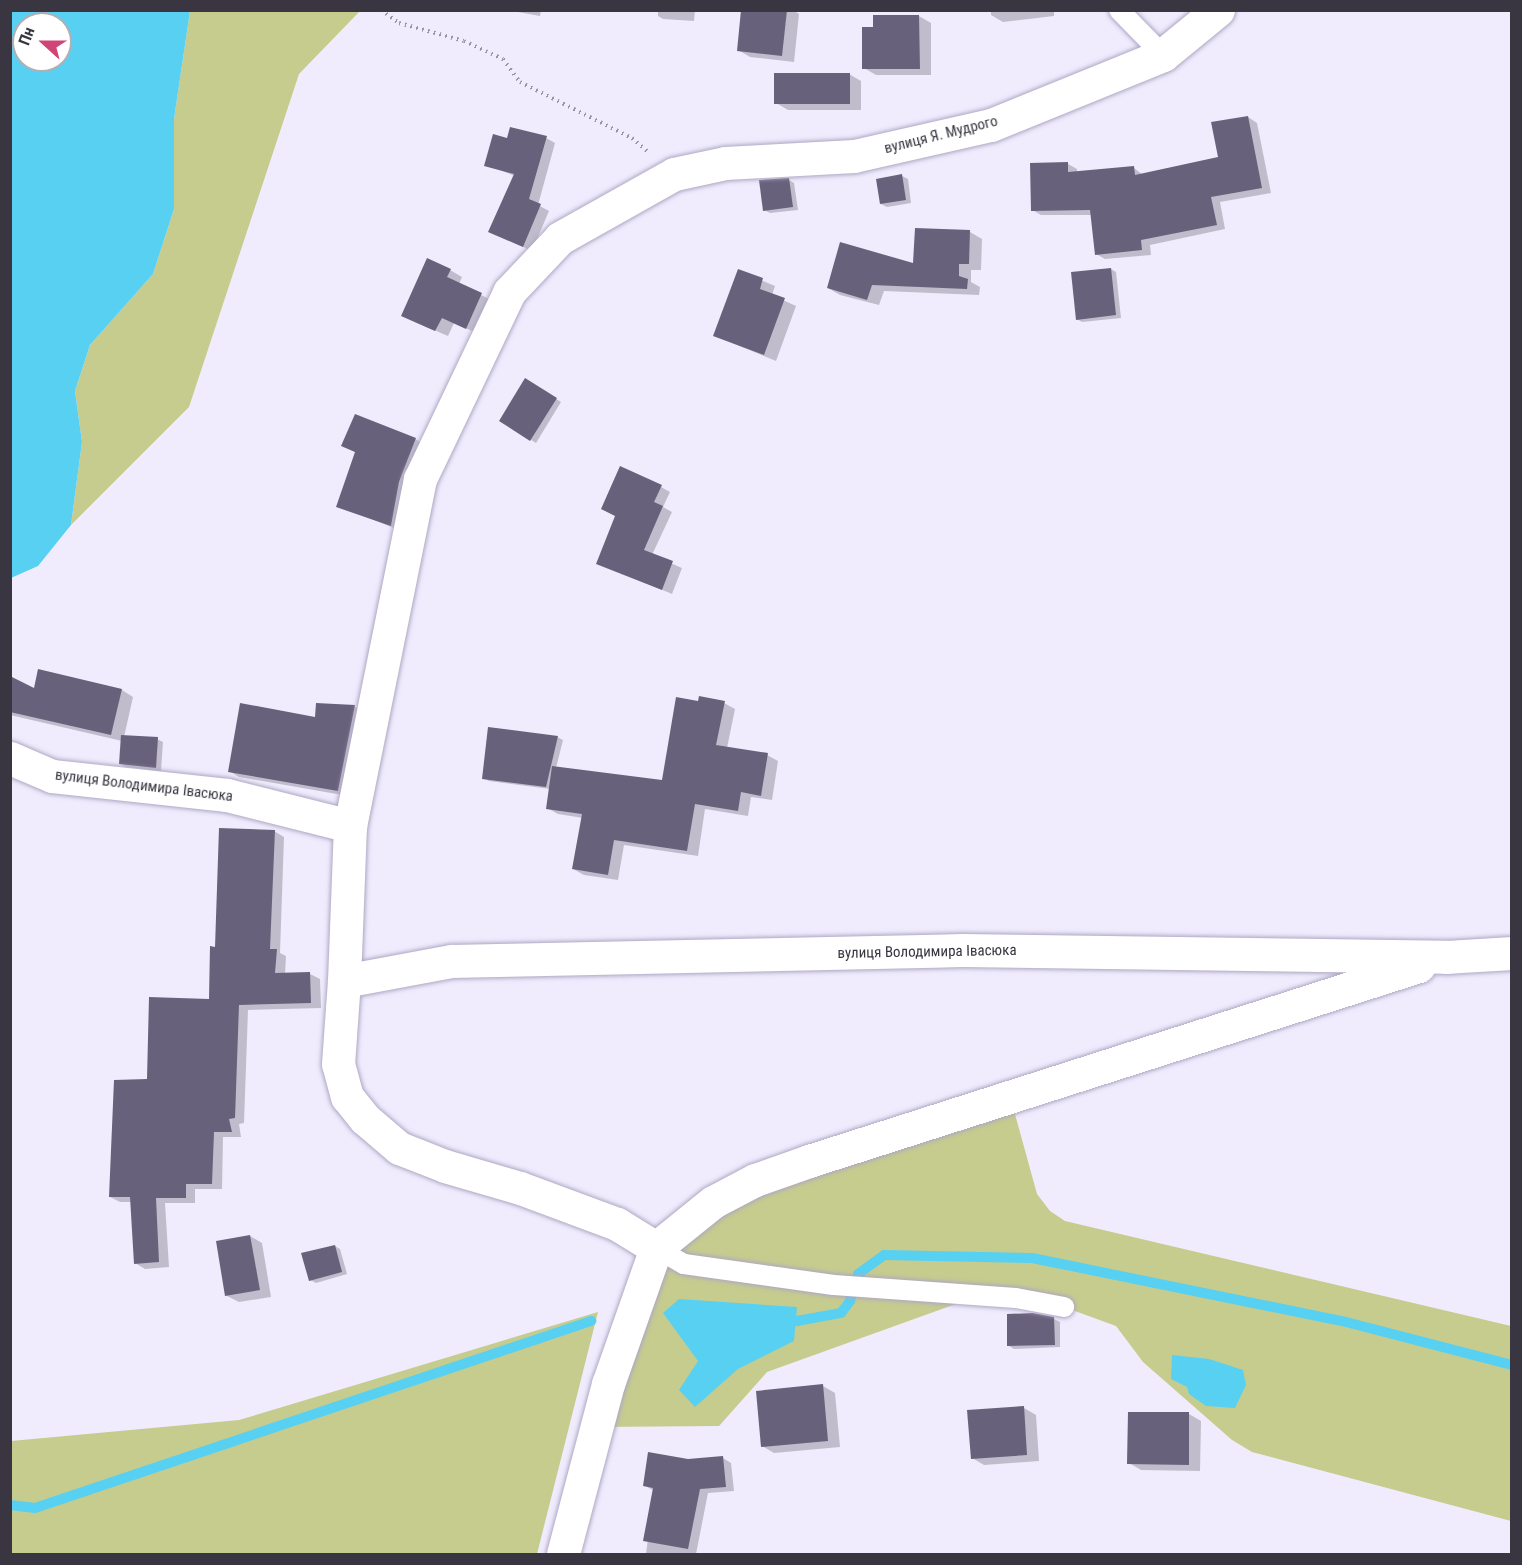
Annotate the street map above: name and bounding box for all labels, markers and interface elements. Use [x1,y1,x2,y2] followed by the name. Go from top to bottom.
[12,12,72,72] north arrow
[15,24,39,48] text: Пн
[882,112,1000,158] street label: вулиця Я. Мудрого
[54,766,234,806] street label: вулиця Володимира Івасюка
[837,941,1017,963] street label: вулиця Володимира Івасюка

